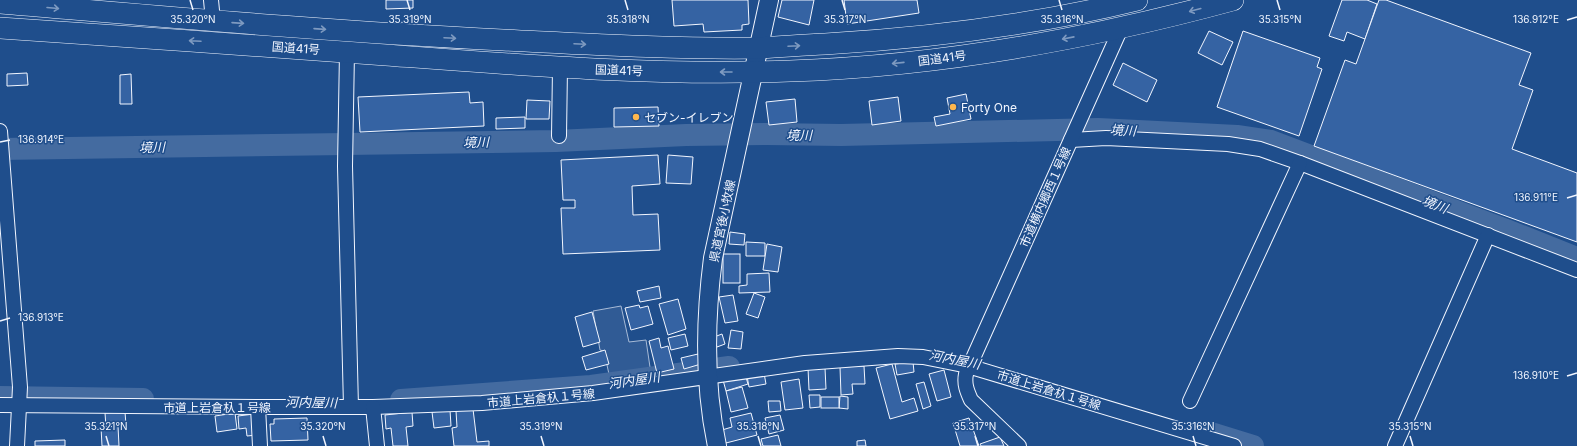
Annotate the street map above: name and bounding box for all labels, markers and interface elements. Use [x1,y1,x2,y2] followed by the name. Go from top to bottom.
[46,4,59,11] one-way arrow
[1189,7,1202,14] one-way arrow
[170,13,216,25] text: 35.320°N
[388,13,432,25] text: 35.319°N
[607,13,649,25] text: 35.318°N
[824,13,866,25] text: 35.317°N
[1040,13,1084,25] text: 35.316°N
[1258,13,1302,25] text: 35.315°N
[1513,13,1559,25] text: 136.912°E
[231,19,244,26] one-way arrow
[313,25,326,32] one-way arrow
[443,34,456,41] one-way arrow
[1062,35,1075,43] one-way arrow
[189,37,202,44] one-way arrow
[271,39,321,57] street label: 国道41号
[573,40,586,48] one-way arrow
[787,42,800,49] one-way arrow
[917,48,967,68] street label: 国道41号
[892,59,905,67] one-way arrow
[595,62,643,78] street label: 国道41号
[720,68,733,76] one-way arrow
[961,100,1017,115] place label: Forty One
[948,102,958,112] marker: Forty One
[644,110,734,125] place label: セブン-イレブン
[631,112,641,122] marker: セブン-イレブン
[1110,121,1138,139] water label: 境川
[786,127,814,143] water label: 境川
[18,133,64,145] text: 136.914°E
[463,134,491,150] water label: 境川
[139,139,167,155] water label: 境川
[1016,145,1074,249] street label: 市道横内郷西１号線
[706,178,738,264] street label: 県道宮後小牧線
[1514,191,1558,203] text: 136.911°E
[1420,192,1452,217] water label: 境川
[18,311,64,323] text: 136.913°E
[928,346,984,372] water label: 河内屋川
[995,367,1103,413] street label: 市道上岩倉杁１号線
[607,368,663,392] water label: 河内屋川
[1513,369,1559,381] text: 136.910°E
[487,386,595,410] street label: 市道上岩倉杁１号線
[285,394,339,410] water label: 河内屋川
[163,400,271,415] street label: 市道上岩倉杁１号線
[84,420,128,432] text: 35.321°N
[300,420,346,432] text: 35.320°N
[519,420,563,432] text: 35.319°N
[737,420,779,432] text: 35.318°N
[954,420,996,432] text: 35.317°N
[1171,420,1215,432] text: 35.316°N
[1388,420,1432,432] text: 35.315°N

